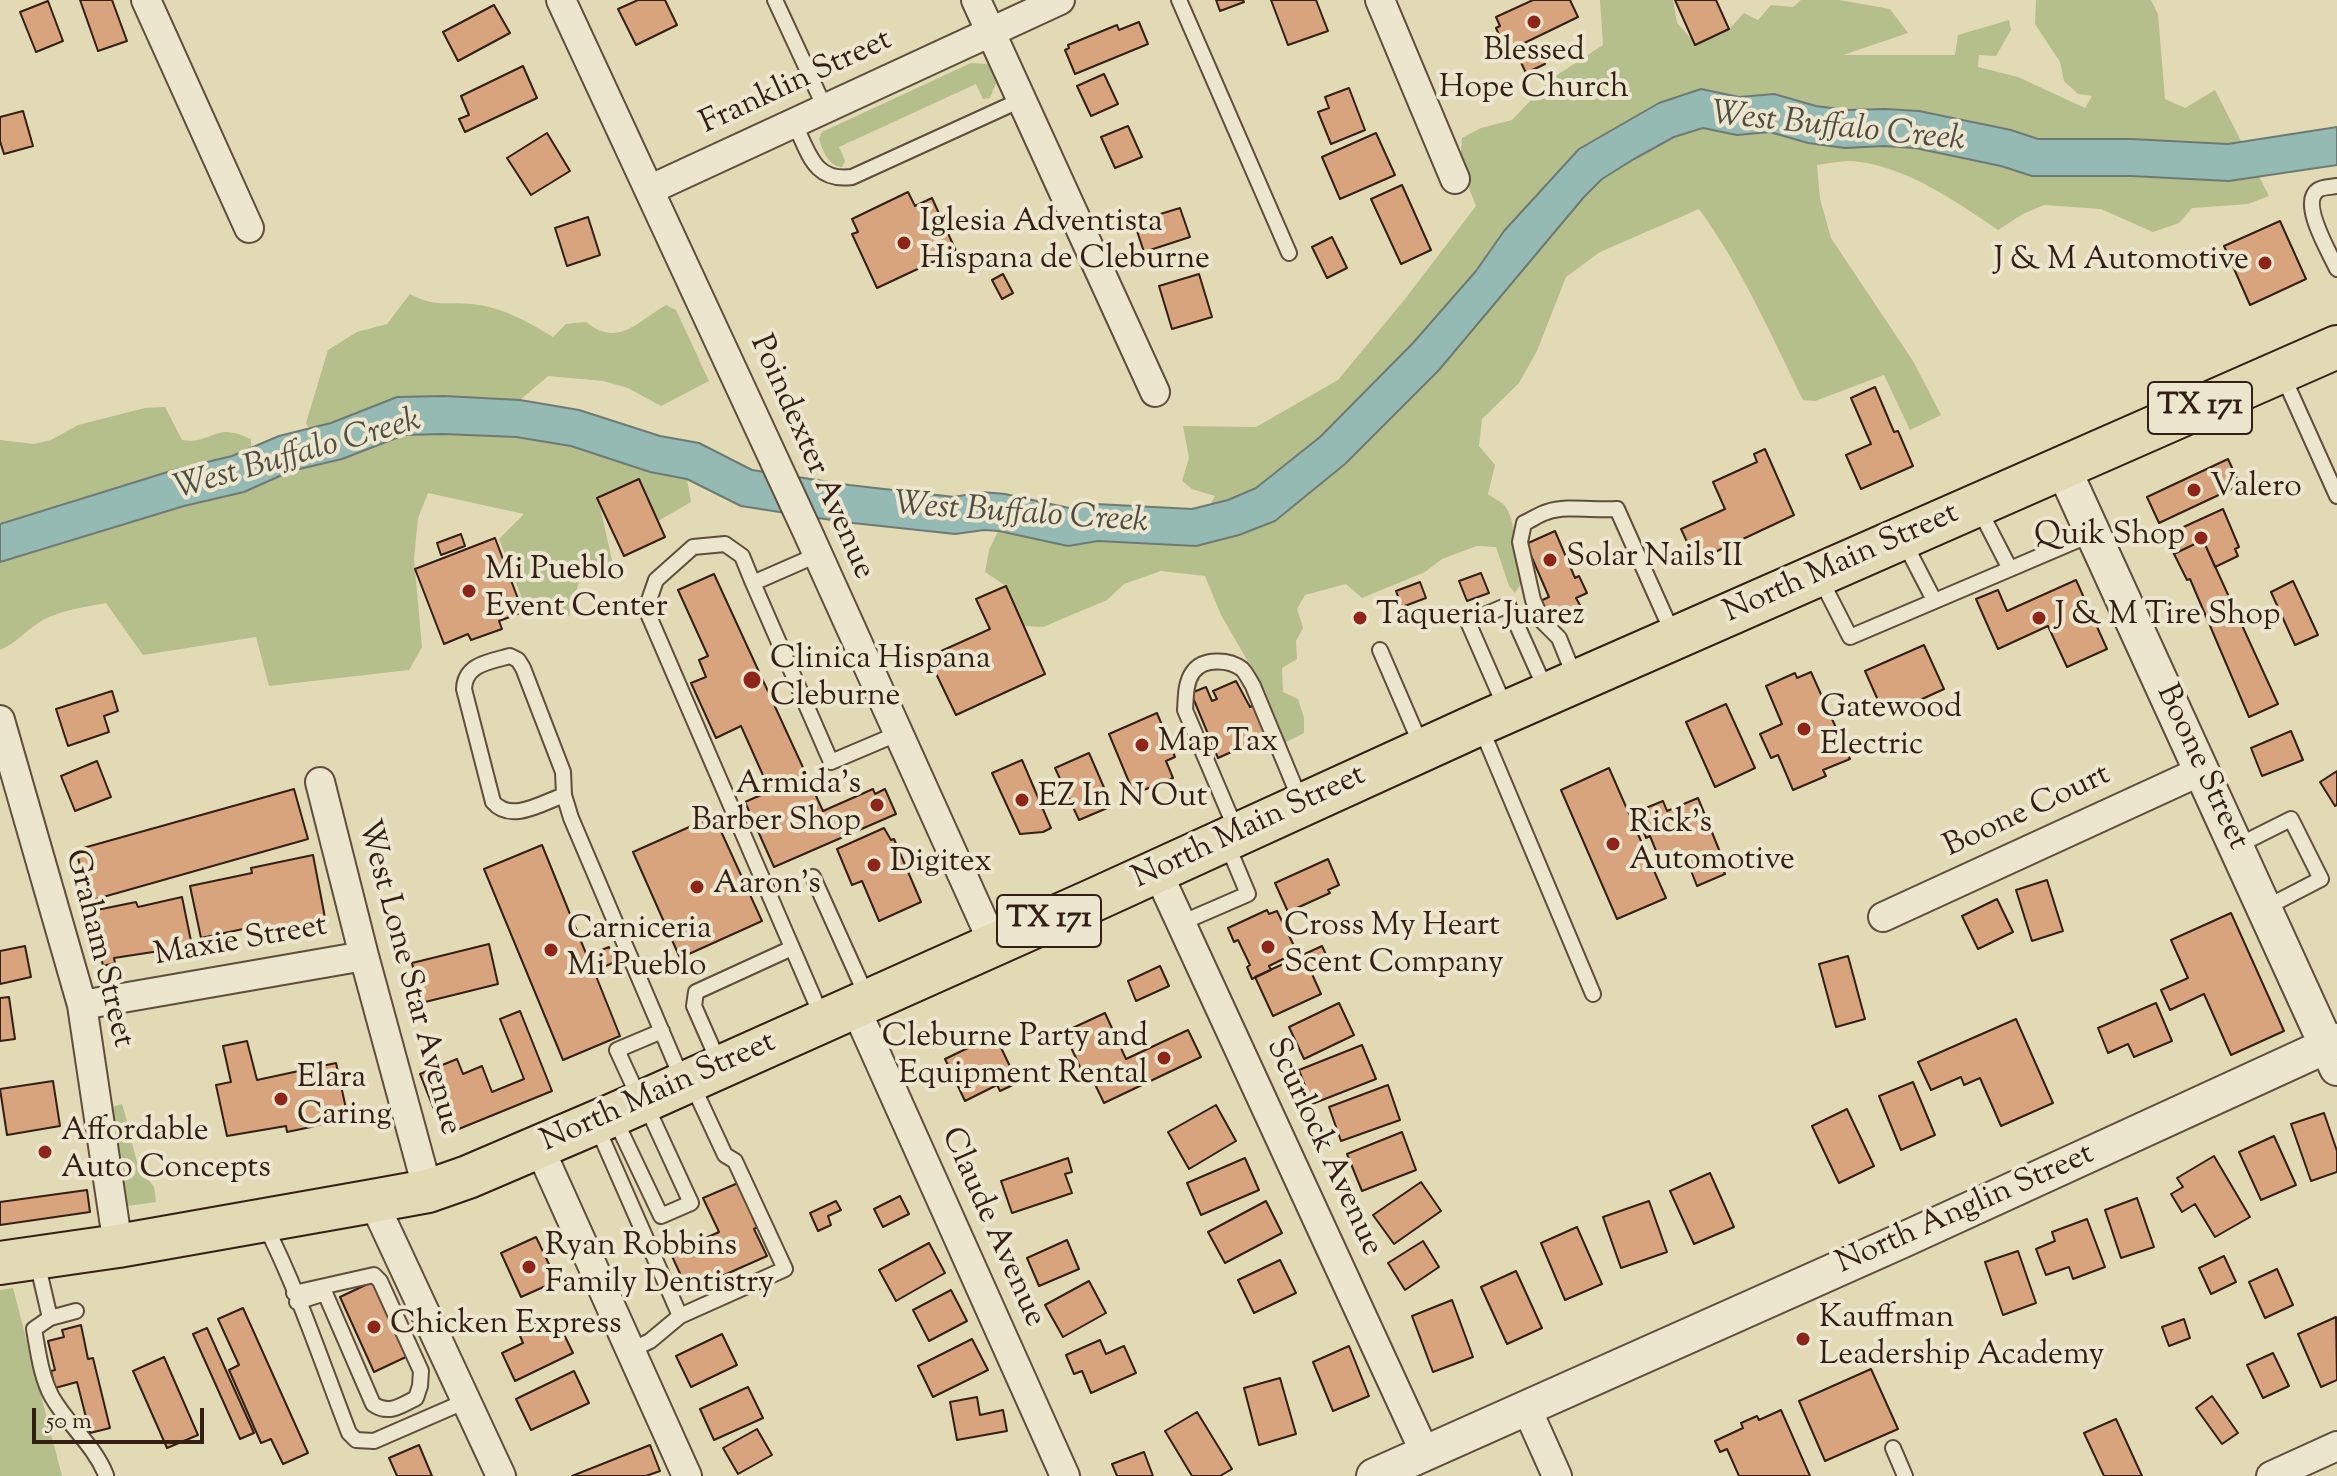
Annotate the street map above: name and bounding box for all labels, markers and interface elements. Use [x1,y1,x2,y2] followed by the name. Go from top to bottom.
[1525,13,1543,31] marker: Blessed Hope Church
[695,23,899,145] street label: Franklin Street
[1439,35,1629,110] place label: Blessed Hope Church
[1709,96,1967,164] water label: West Buffalo Creek
[920,206,1210,281] place label: Iglesia Adventista Hispana de Cleburne
[895,234,913,252] marker: Iglesia Adventista Hispana de Cleburne
[1994,244,2249,282] place label: J & M Automotive
[2256,254,2274,272] marker: J & M Automotive
[739,330,881,586] street label: Poindexter Avenue
[2148,382,2252,434] road number: TX 171
[170,402,426,512] water label: West Buffalo Creek
[2210,471,2302,509] place label: Valero
[2185,481,2203,499] marker: Valero
[893,487,1149,545] water label: West Buffalo Creek
[1719,496,1965,634] street label: North Main Street
[2034,519,2185,557] place label: Quik Shop
[2192,529,2210,547] marker: Quik Shop
[1566,541,1743,579] place label: Solar Nails II
[1541,551,1559,569] marker: Solar Nails II
[485,554,668,629] place label: Mi Pueblo Event Center
[460,582,478,600] marker: Mi Pueblo Event Center
[1376,599,1585,637] place label: Taqueria Juarez
[2055,599,2281,637] place label: J & M Tire Shop
[1351,609,1369,627] marker: Taqueria Juarez
[2030,609,2048,627] marker: J & M Tire Shop
[770,643,991,718] place label: Clinica Hispana Cleburne
[741,669,763,691] marker: Clinica Hispana Cleburne
[2145,679,2255,857] street label: Boone Street
[1820,692,1962,767] place label: Gatewood Electric
[1795,720,1813,738] marker: Gatewood Electric
[1158,726,1278,764] place label: Map Tax
[1133,736,1151,754] marker: Map Tax
[1127,758,1373,900] street label: North Main Street
[1939,758,2117,868] street label: Boone Court
[691,768,861,843] place label: Armida's Barber Shop
[1038,781,1207,819] place label: EZ In N Out
[1013,791,1031,809] marker: EZ In N Out
[868,796,886,814] marker: Armida's Barber Shop
[1629,807,1795,882] place label: Rick's Automotive
[346,816,468,1140] street label: West Lone Star Avenue
[1604,835,1622,853] marker: Rick's Automotive
[54,846,140,1052] street label: Graham Street
[890,846,992,884] place label: Digitex
[865,856,883,874] marker: Digitex
[713,868,821,906] place label: Aaron's
[688,878,706,896] marker: Aaron's
[997,895,1101,947] road number: TX 171
[152,909,330,977] street label: Maxie Street
[1284,910,1504,985] place label: Cross My Heart Scent Company
[567,913,712,988] place label: Carniceria Mi Pueblo
[1259,938,1277,956] marker: Cross My Heart Scent Company
[542,941,560,959] marker: Carniceria Mi Pueblo
[882,1021,1148,1096] place label: Cleburne Party and Equipment Rental
[536,1025,782,1163] street label: North Main Street
[1255,1033,1389,1263] street label: Scurlock Avenue
[1155,1049,1173,1067] marker: Cleburne Party and Equipment Rental
[297,1062,392,1137] place label: Elara Caring
[272,1090,290,1108] marker: Elara Caring
[61,1115,271,1190] place label: Affordable Auto Concepts
[930,1122,1052,1334] street label: Claude Avenue
[1831,1137,2101,1285] street label: North Anglin Street
[36,1143,54,1161] marker: Affordable Auto Concepts
[545,1230,774,1305] place label: Ryan Robbins Family Dentistry
[520,1258,538,1276] marker: Ryan Robbins Family Dentistry
[1819,1302,2104,1377] place label: Kauffman Leadership Academy
[390,1308,622,1346] place label: Chicken Express
[365,1318,383,1336] marker: Chicken Express
[1794,1330,1812,1348] marker: Kauffman Leadership Academy
[36,1392,208,1442] scale bar
[46,1405,92,1439] text: 50 m

